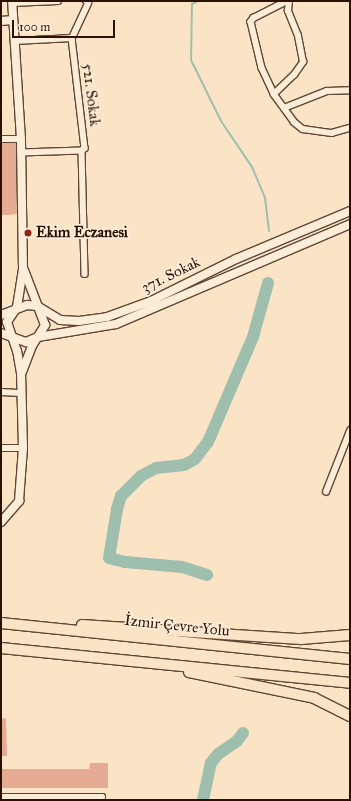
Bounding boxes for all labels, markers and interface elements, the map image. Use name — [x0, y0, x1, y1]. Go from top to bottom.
scale bar — [14, 12, 117, 38]
text: 100 m — [19, 20, 50, 34]
street label: 521. Sokak — [78, 63, 104, 127]
place label: Ekim Eczanesi — [36, 224, 128, 242]
marker: Ekim Eczanesi — [23, 228, 33, 238]
street label: 371. Sokak — [139, 253, 203, 297]
street label: İzmir Çevre Yolu — [124, 612, 230, 640]

